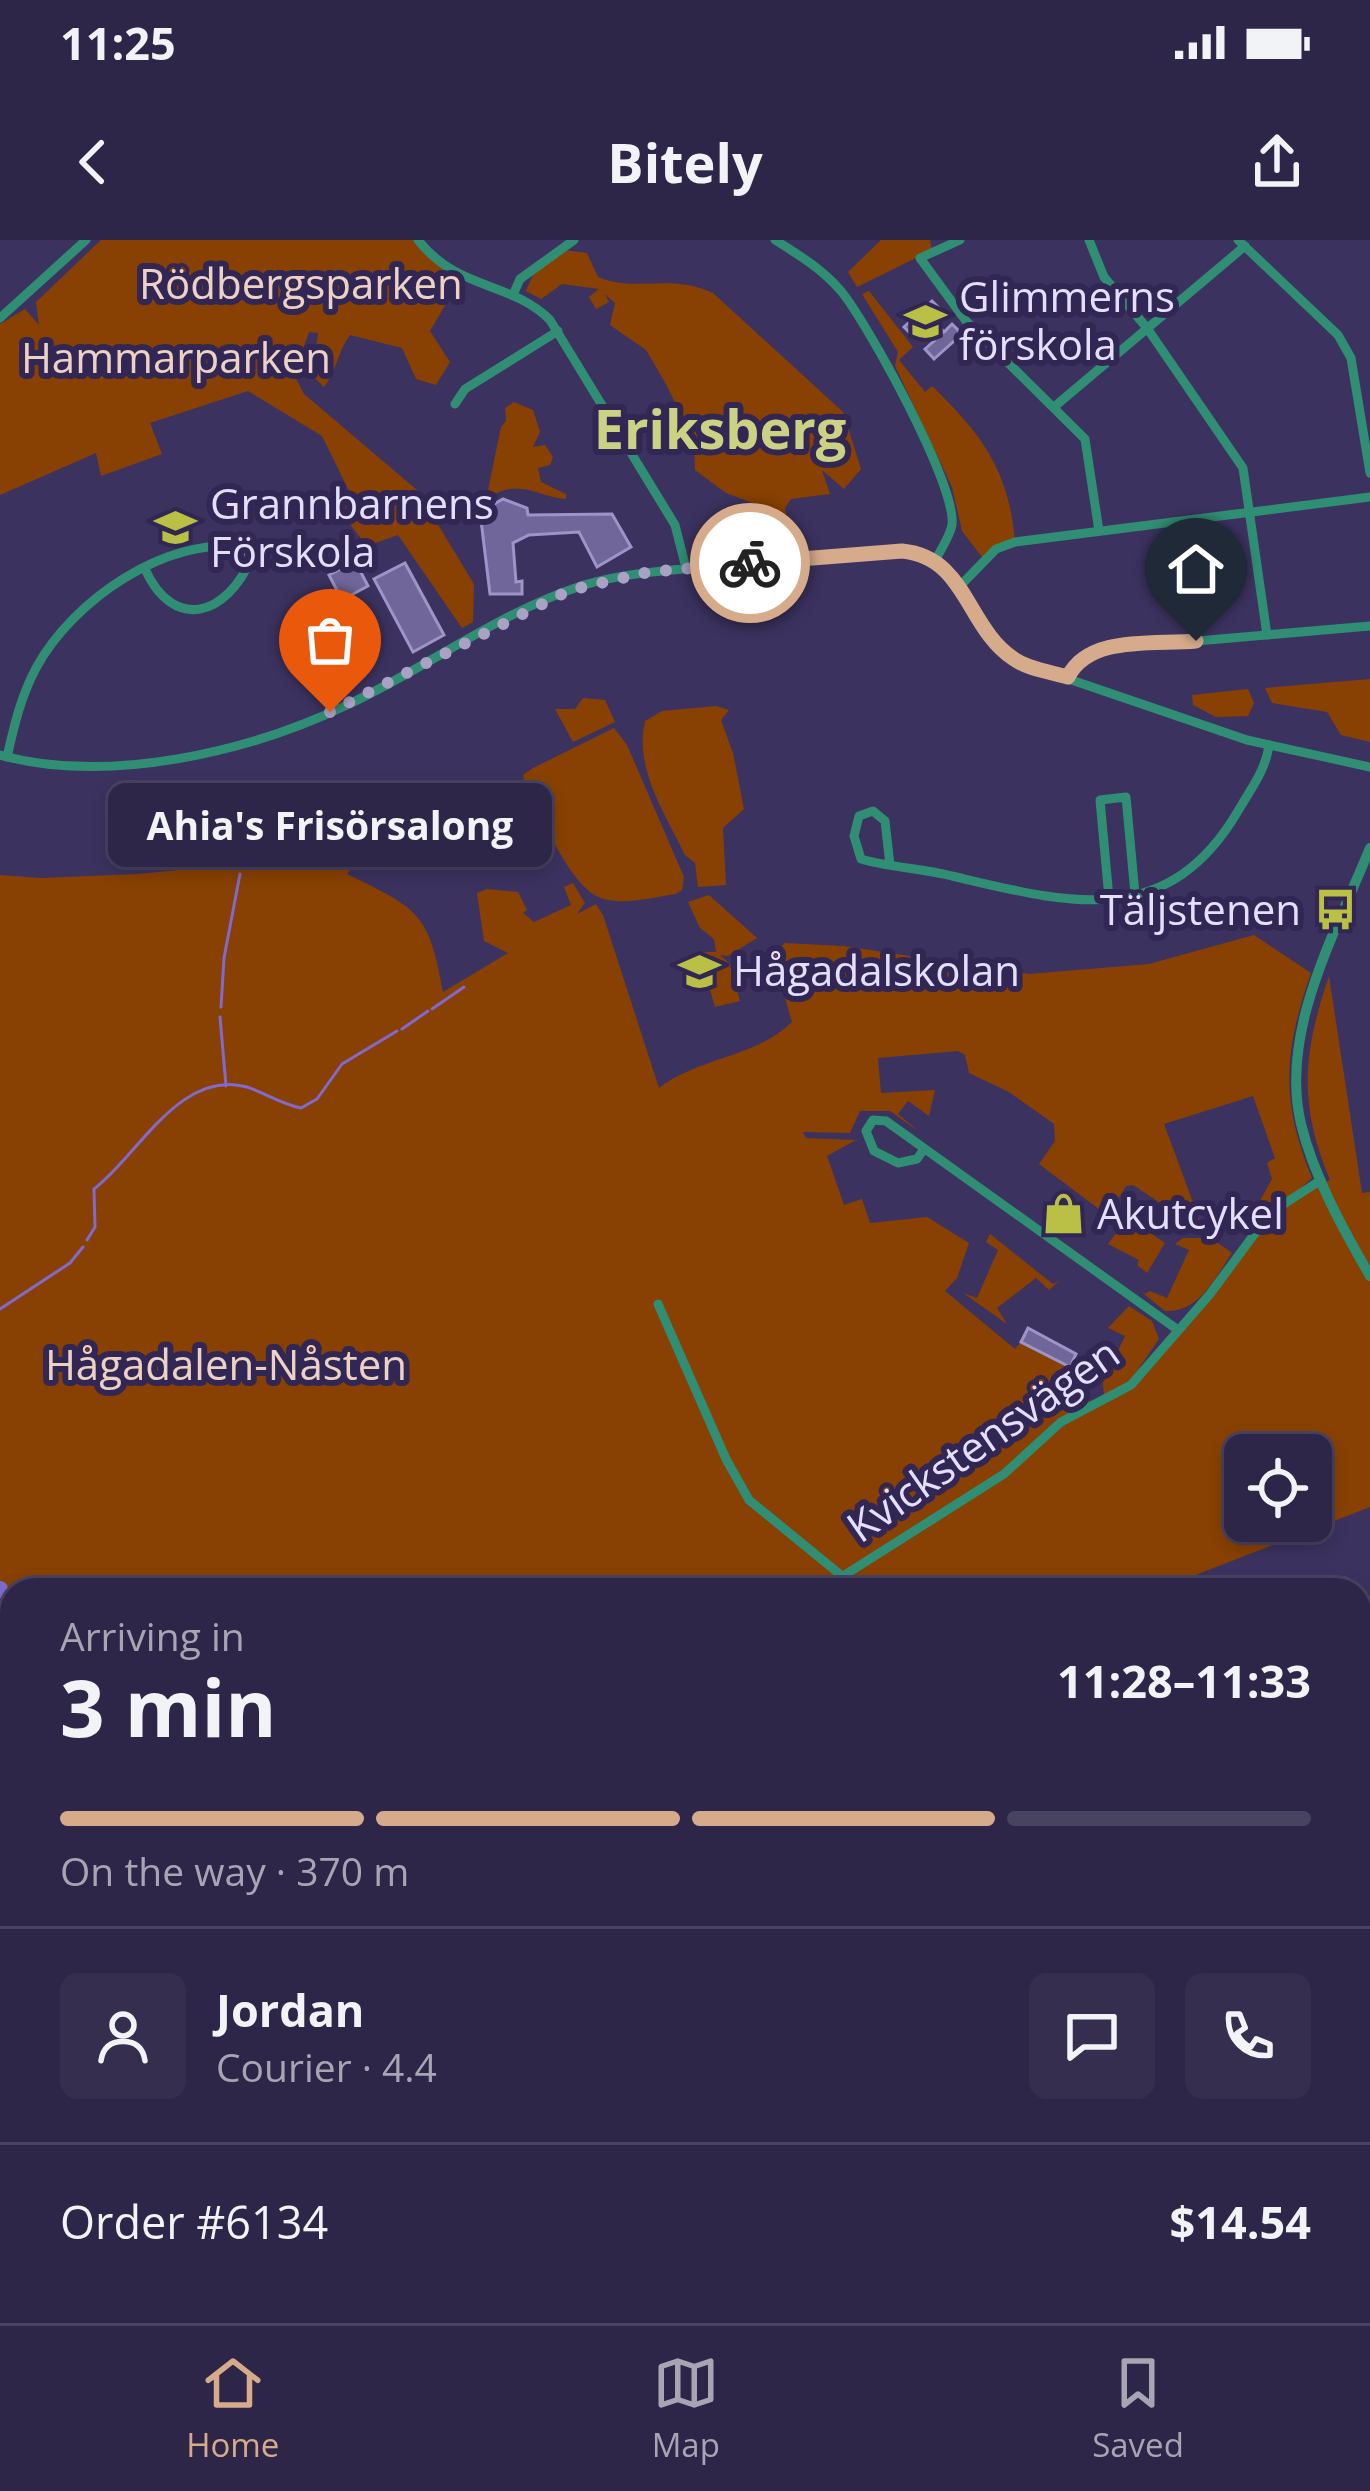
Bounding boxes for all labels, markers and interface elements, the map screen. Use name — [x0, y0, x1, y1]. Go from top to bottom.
text: 11:25 — [60, 12, 176, 73]
text: Bitely — [607, 125, 763, 199]
icon: back — [60, 129, 126, 195]
icon: share — [1244, 129, 1310, 195]
park label: Rödbergsparken — [139, 254, 463, 311]
place label: Glimmerns förskola — [959, 267, 1175, 372]
school or university icon: Glimmerns förskola — [902, 298, 948, 344]
park label: Hammarparken — [21, 328, 331, 385]
district label: Eriksberg — [594, 391, 846, 465]
place label: Grannbarnens Förskola — [210, 474, 494, 579]
courier — [690, 503, 810, 623]
school or university icon: Grannbarnens Förskola — [153, 505, 199, 551]
pin — [1145, 518, 1247, 641]
icon: bike — [717, 530, 783, 596]
icon: home — [1163, 536, 1229, 602]
pin — [279, 589, 381, 712]
icon: bag — [297, 607, 363, 673]
callout: Ahia's Frisörsalong — [108, 784, 552, 868]
text: Ahia's Frisörsalong — [147, 798, 513, 851]
place label: Täljstenen — [1100, 880, 1301, 937]
bus stop icon: Täljstenen — [1312, 887, 1358, 933]
place label: Hågadalskolan — [733, 941, 1020, 998]
school or university icon: Hågadalskolan — [676, 948, 722, 994]
place label: Akutcykel — [1097, 1184, 1284, 1241]
shop icon: Akutcykel — [1040, 1191, 1086, 1237]
street label: Kvickstensvägen — [835, 1324, 1130, 1554]
park label: Hågadalen-Nåsten — [45, 1335, 407, 1392]
map controls — [1224, 1434, 1332, 1542]
button: locate — [1224, 1434, 1332, 1542]
text: Arriving in — [60, 1609, 245, 1662]
text: 11:28–11:33 — [1057, 1650, 1311, 1711]
text: 3 min — [60, 1654, 277, 1760]
text: On the way · 370 m — [60, 1844, 409, 1897]
button: person — [60, 1973, 186, 2099]
button: chat — [1029, 1973, 1155, 2099]
button: phone — [1185, 1973, 1311, 2099]
text: Jordan — [216, 1979, 364, 2040]
text: Courier · 4.4 — [216, 2040, 437, 2093]
text: Order #6134 — [60, 2191, 328, 2252]
text: $14.54 — [1170, 2191, 1311, 2252]
tab: Home — [186, 2350, 279, 2467]
tab: Map — [652, 2350, 720, 2467]
tab: Saved — [1092, 2350, 1184, 2467]

